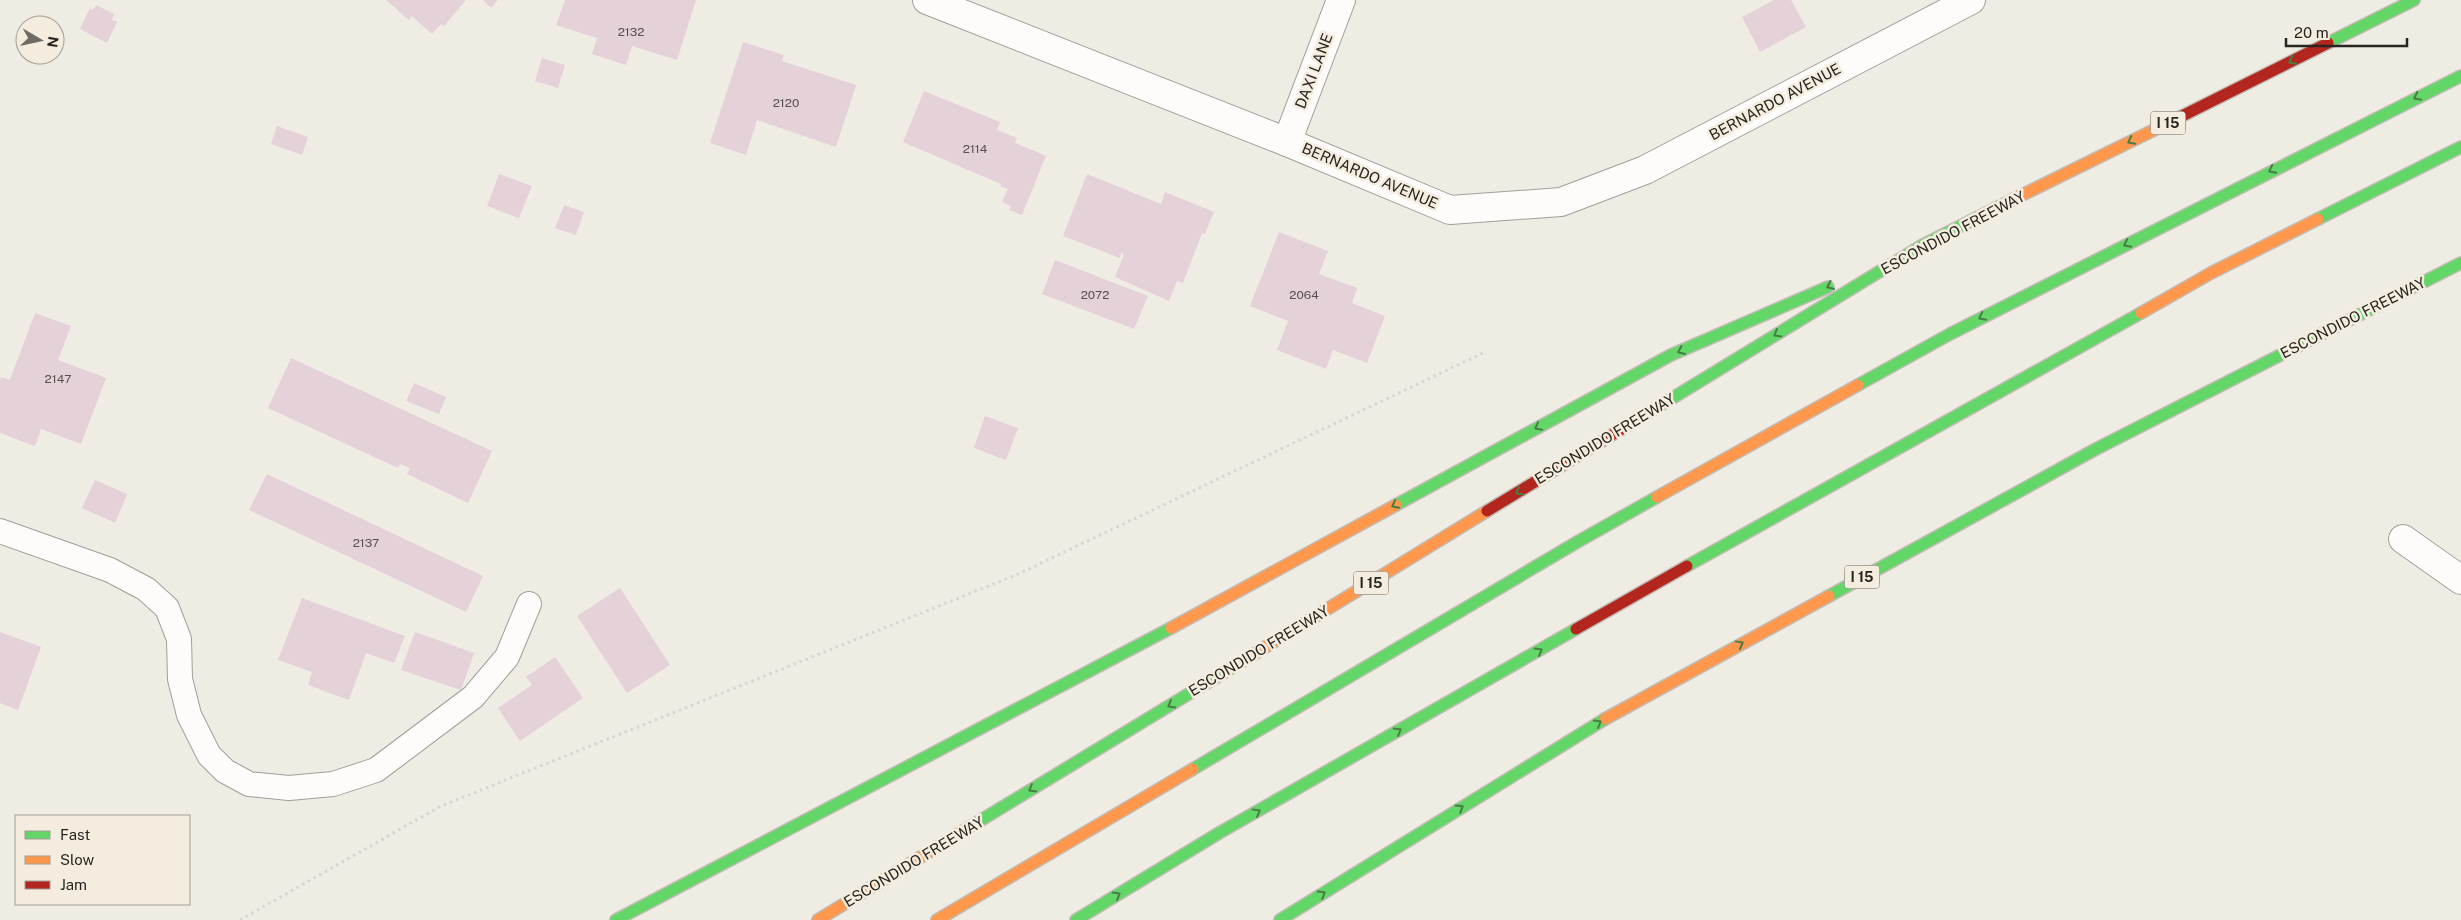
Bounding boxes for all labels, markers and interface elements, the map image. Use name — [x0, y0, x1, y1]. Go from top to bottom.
north arrow — [15, 15, 65, 65]
scale bar — [2286, 15, 2407, 47]
text: 20 m — [2294, 24, 2329, 41]
house number: 2132 — [618, 25, 644, 39]
street label: DAXI LANE — [1291, 31, 1336, 111]
text: N — [44, 35, 62, 49]
one-way arrow — [2288, 55, 2297, 65]
street label: BERNARDO AVENUE — [1706, 60, 1843, 143]
one-way arrow — [2413, 91, 2422, 101]
house number: 2120 — [773, 96, 799, 110]
road number: I 15 — [2150, 112, 2186, 134]
one-way arrow — [2127, 135, 2136, 145]
street label: BERNARDO AVENUE — [1300, 139, 1441, 212]
house number: 2114 — [963, 142, 988, 156]
one-way arrow — [2268, 164, 2277, 174]
street label: ESCONDIDO FREEWAY — [1878, 187, 2028, 278]
one-way arrow — [2123, 238, 2132, 248]
street label: ESCONDIDO FREEWAY — [2277, 274, 2428, 362]
one-way arrow — [1826, 279, 1835, 290]
house number: 2072 — [1081, 288, 1109, 302]
house number: 2064 — [1289, 288, 1319, 302]
one-way arrow — [1978, 311, 1987, 321]
one-way arrow — [1773, 328, 1782, 338]
one-way arrow — [1677, 344, 1686, 355]
house number: 2147 — [45, 372, 71, 386]
street label: ESCONDIDO FREEWAY — [1532, 390, 1678, 487]
one-way arrow — [1534, 421, 1543, 431]
one-way arrow — [1515, 486, 1524, 496]
one-way arrow — [1391, 499, 1400, 509]
house number: 2137 — [353, 536, 379, 550]
road number: I 15 — [1844, 566, 1880, 588]
road number: I 15 — [1354, 572, 1388, 594]
street label: ESCONDIDO FREEWAY — [1186, 602, 1332, 699]
one-way arrow — [1735, 641, 1744, 651]
one-way arrow — [1534, 647, 1543, 657]
one-way arrow — [1167, 698, 1176, 708]
one-way arrow — [1592, 719, 1601, 729]
one-way arrow — [1393, 727, 1402, 737]
one-way arrow — [1029, 783, 1038, 793]
one-way arrow — [1454, 805, 1463, 815]
one-way arrow — [1251, 808, 1260, 818]
street label: ESCONDIDO FREEWAY — [841, 813, 987, 910]
legend — [15, 815, 190, 905]
text: Fast — [60, 826, 90, 843]
text: Slow — [60, 851, 95, 868]
text: Jam — [60, 876, 87, 893]
one-way arrow — [1112, 891, 1121, 901]
one-way arrow — [1316, 891, 1325, 901]

